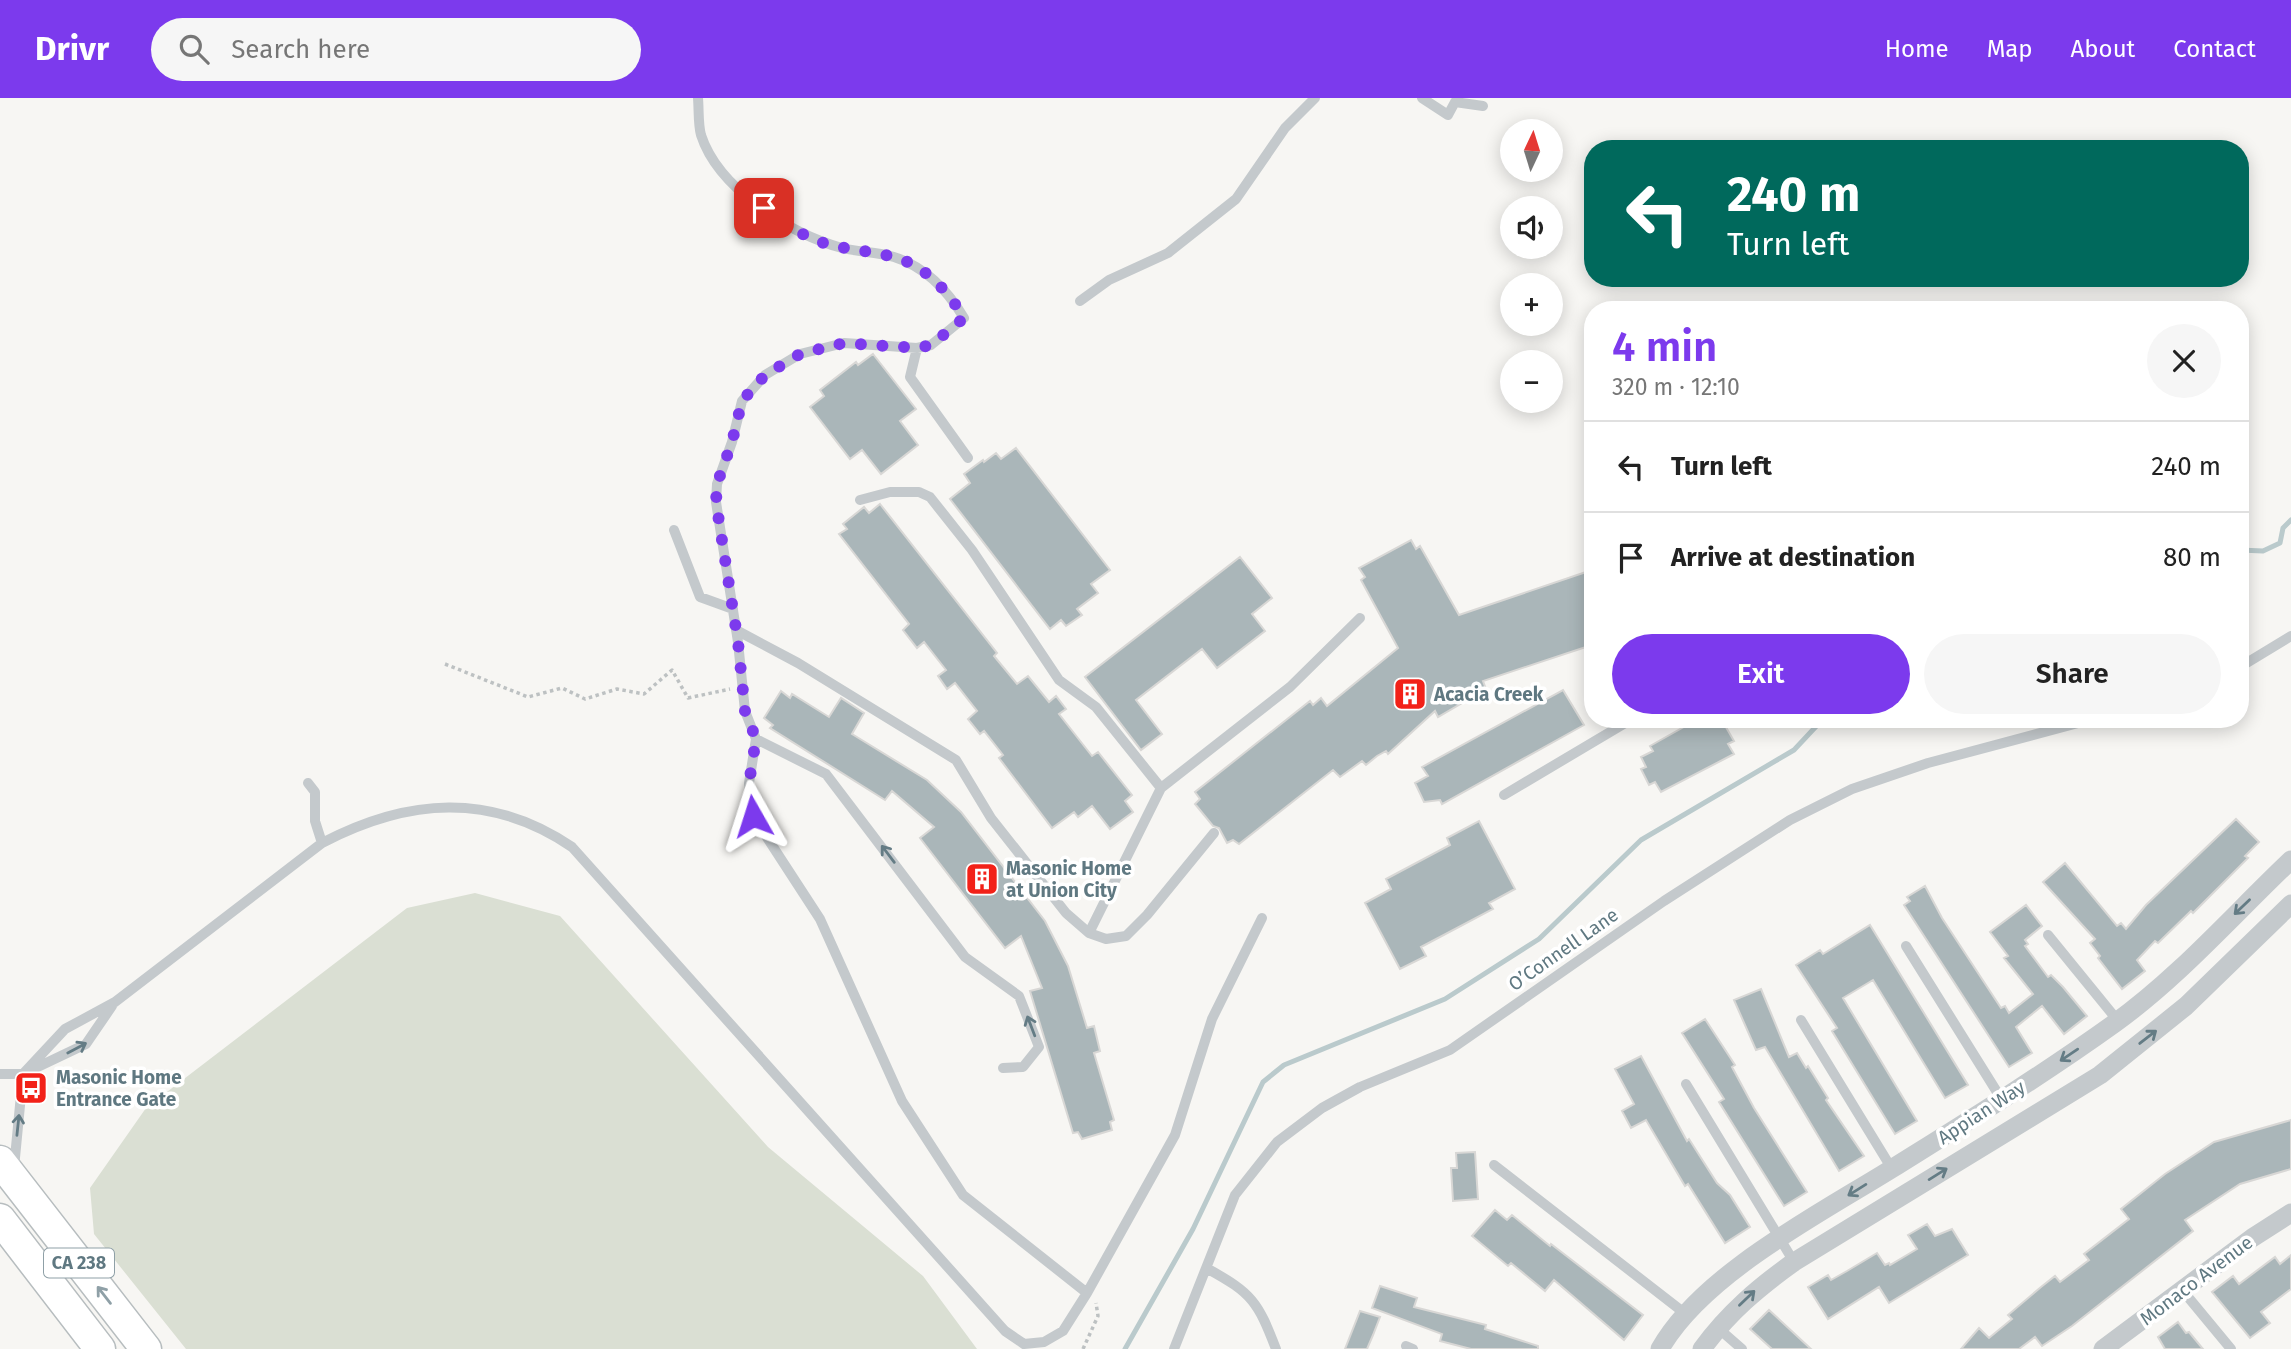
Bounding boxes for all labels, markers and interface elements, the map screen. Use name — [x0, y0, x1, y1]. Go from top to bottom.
search box — [151, 18, 641, 81]
text: Drivr — [35, 29, 109, 69]
icon: search — [175, 30, 213, 68]
text: Search here — [231, 34, 370, 65]
text: Home — [1885, 35, 1949, 63]
text: Map — [1987, 35, 2033, 63]
text: About — [2071, 35, 2135, 63]
text: Contact — [2173, 35, 2256, 63]
north arrow — [1500, 119, 1563, 182]
map controls — [1500, 119, 1563, 413]
text: 240 m — [1727, 165, 1860, 224]
icon: left — [1612, 168, 1703, 259]
pin — [734, 178, 794, 238]
icon: arrive — [745, 189, 783, 227]
button: sound — [1500, 196, 1563, 259]
text: Turn left — [1727, 225, 1849, 263]
button: + — [1500, 273, 1563, 336]
text: 4 min — [1612, 322, 1717, 372]
button: close — [2147, 324, 2221, 398]
button: − — [1500, 350, 1563, 413]
text: 320 m · 12:10 — [1612, 373, 1740, 401]
icon: left — [1612, 448, 1650, 486]
text: Turn left — [1671, 451, 1772, 482]
text: 240 m — [2151, 451, 2221, 482]
icon: arrive — [1612, 539, 1650, 577]
text: Arrive at destination — [1671, 542, 1915, 573]
text: 80 m — [2163, 542, 2221, 573]
button: Exit — [1612, 634, 1910, 714]
button: Share — [1924, 634, 2221, 714]
building icon: Acacia Creek — [1391, 675, 1429, 713]
place label: Acacia Creek — [1433, 683, 1544, 706]
position arrow — [716, 779, 790, 853]
one-way arrow — [881, 845, 896, 864]
place label: Masonic Home at Union City — [1006, 857, 1132, 902]
building icon: Masonic Home at Union City — [963, 860, 1001, 898]
one-way arrow — [2233, 899, 2250, 916]
street label: O’Connell Lane — [1504, 903, 1623, 996]
one-way arrow — [1024, 1016, 1037, 1038]
one-way arrow — [2139, 1029, 2157, 1044]
one-way arrow — [66, 1040, 87, 1054]
one-way arrow — [2060, 1048, 2079, 1062]
place label: Masonic Home Entrance Gate — [56, 1066, 182, 1111]
bus stop icon: Masonic Home Entrance Gate — [12, 1069, 50, 1107]
street label: Appian Way — [1933, 1075, 2030, 1149]
one-way arrow — [12, 1115, 25, 1137]
one-way arrow — [1927, 1167, 1947, 1181]
one-way arrow — [1847, 1184, 1867, 1198]
street label: Monaco Avenue — [2135, 1231, 2257, 1330]
road number: CA 238 — [44, 1248, 114, 1278]
one-way arrow — [97, 1286, 112, 1305]
one-way arrow — [1738, 1289, 1755, 1306]

